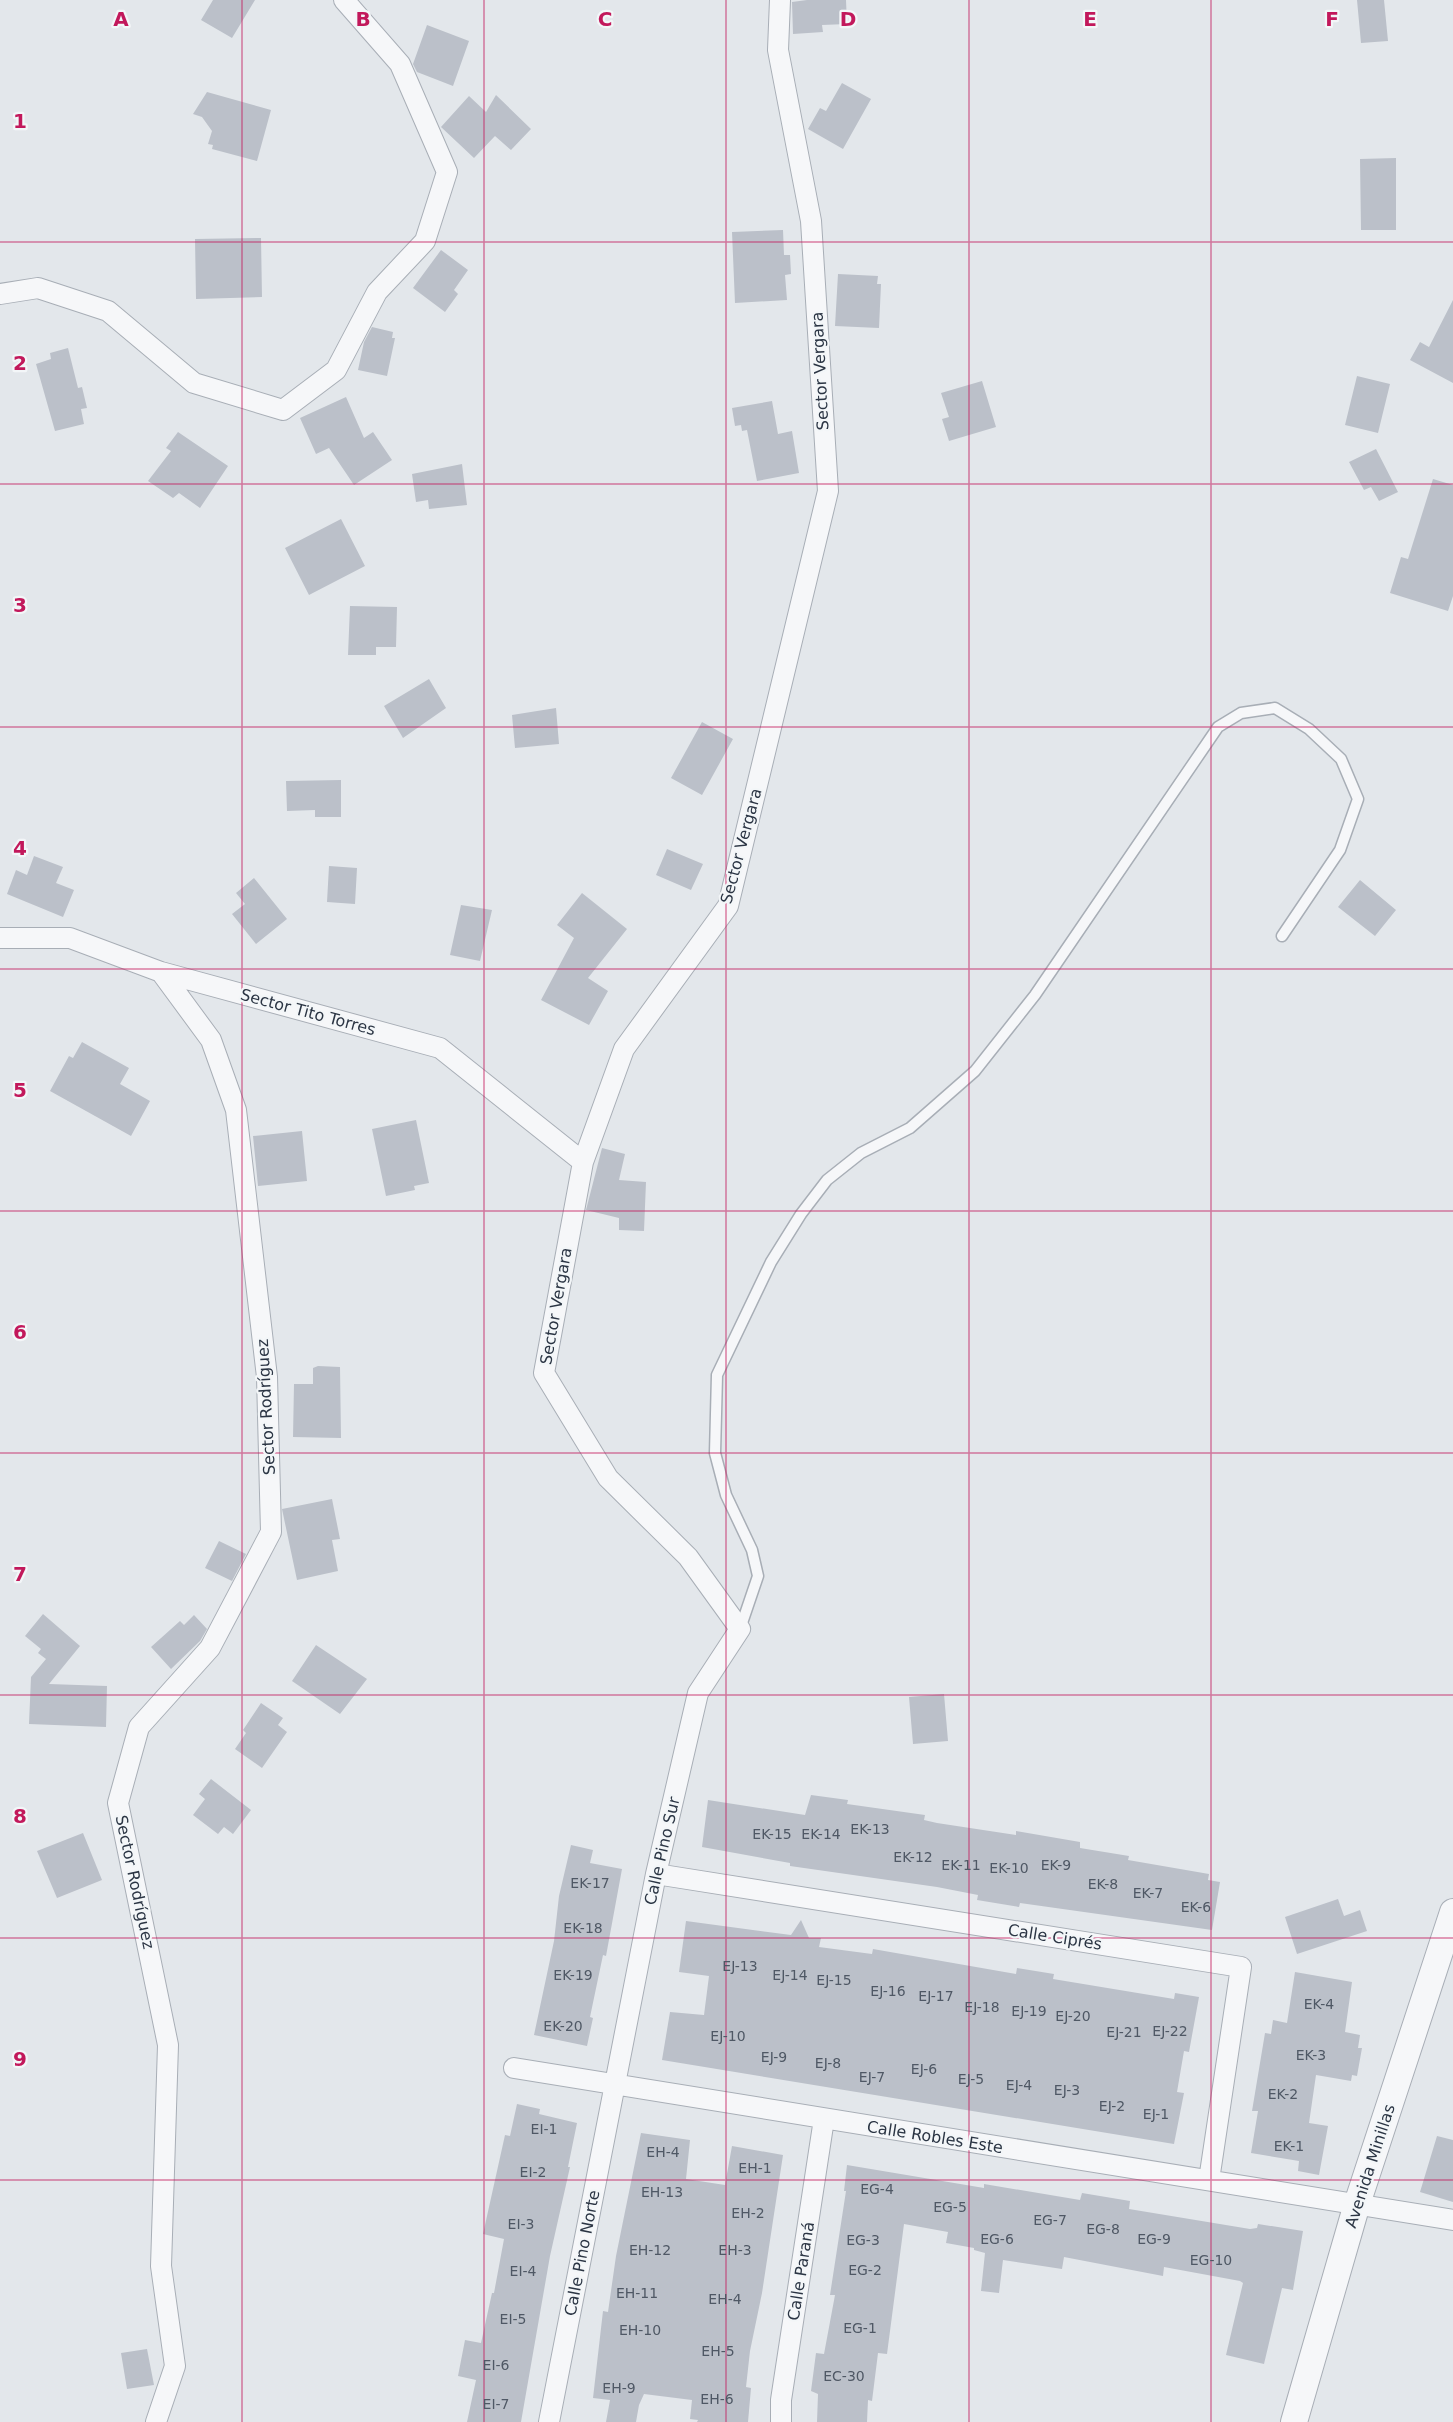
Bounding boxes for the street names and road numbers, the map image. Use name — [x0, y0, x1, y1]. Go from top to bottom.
street label: Sector Vergara — [807, 311, 833, 431]
street label: Sector Vergara — [716, 786, 766, 906]
street label: Sector Tito Torres — [238, 985, 378, 1039]
street label: Sector Vergara — [536, 1246, 576, 1366]
street label: Sector Rodríguez — [253, 1338, 279, 1476]
street label: Calle Pino Sur — [640, 1795, 684, 1907]
street label: Sector Rodríguez — [112, 1813, 158, 1951]
street label: Calle Ciprés — [1007, 1920, 1103, 1954]
street label: Avenida Minillas — [1341, 2102, 1399, 2230]
street label: Calle Robles Este — [866, 2117, 1004, 2157]
street label: Calle Pino Norte — [560, 2188, 604, 2318]
street label: Calle Paraná — [784, 2220, 818, 2322]

